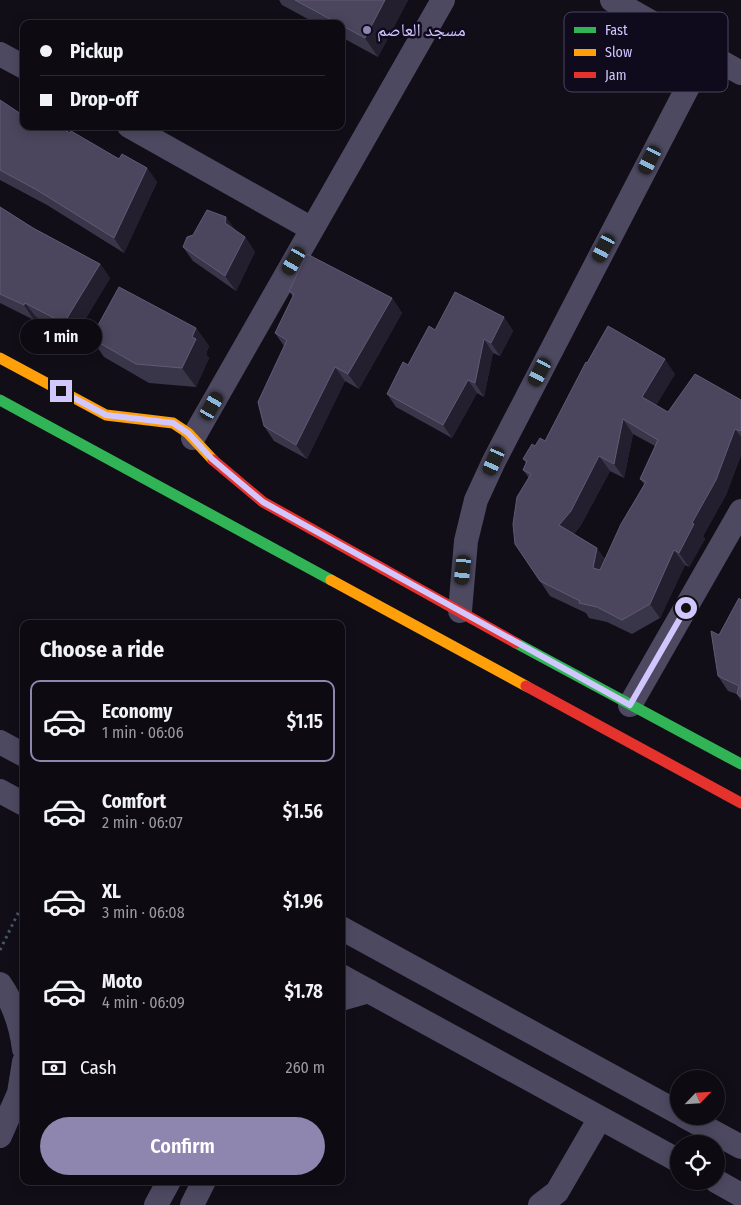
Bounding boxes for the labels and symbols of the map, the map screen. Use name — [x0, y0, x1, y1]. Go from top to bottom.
legend — [564, 12, 728, 92]
place label: مسجد العاصم — [377, 19, 466, 42]
text: Fast — [605, 22, 628, 39]
marker: مسجد العاصم — [361, 24, 373, 36]
text: Slow — [605, 44, 632, 61]
text: Jam — [605, 67, 626, 84]
car — [636, 143, 663, 177]
car — [590, 231, 617, 265]
car — [280, 244, 307, 278]
callout: 1 min — [20, 318, 102, 354]
car — [526, 355, 553, 389]
route end — [50, 380, 72, 402]
car — [198, 389, 225, 423]
car — [481, 444, 506, 478]
car — [453, 554, 472, 586]
route start — [675, 597, 697, 619]
north arrow — [670, 1070, 725, 1125]

